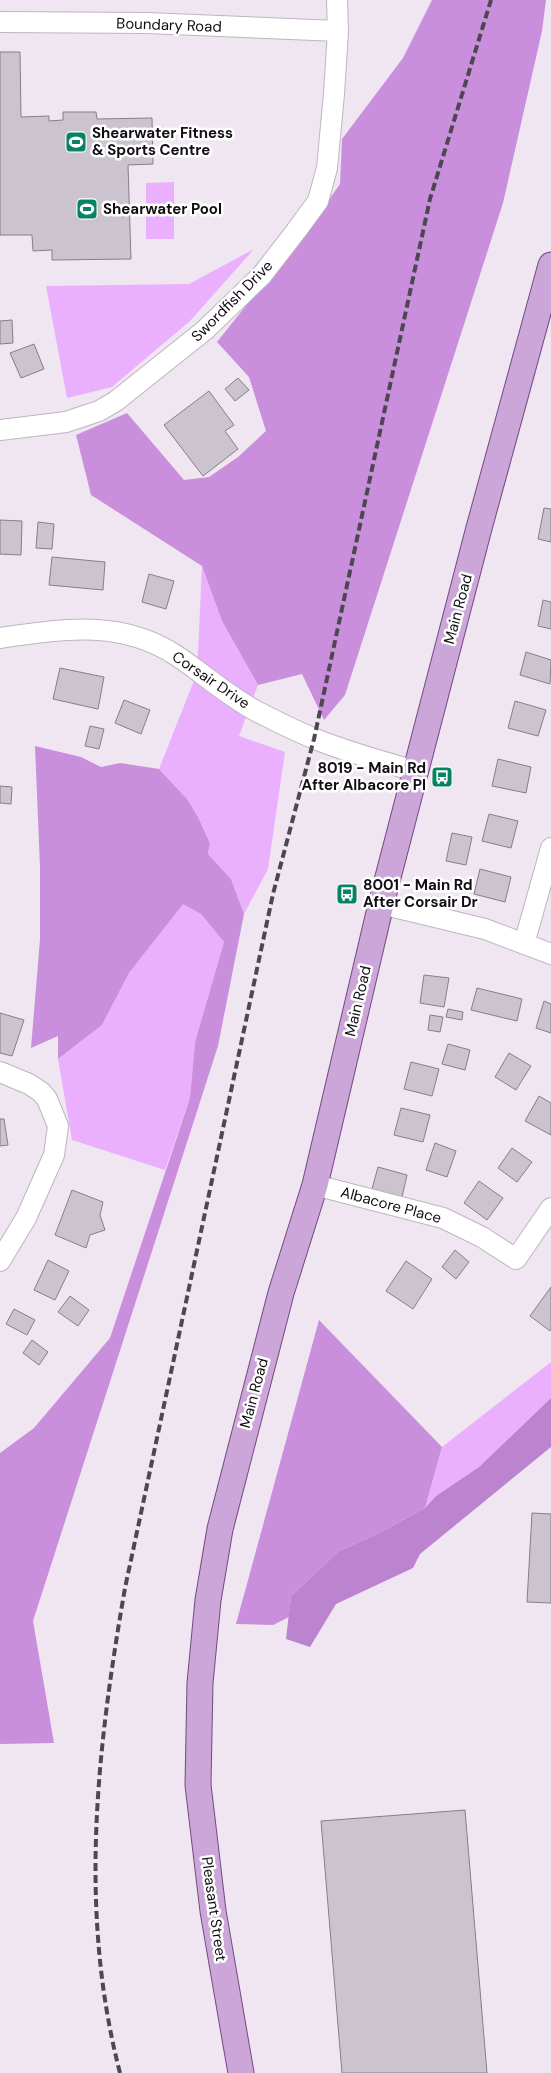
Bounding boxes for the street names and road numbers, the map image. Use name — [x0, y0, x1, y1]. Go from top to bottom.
street label: Boundary Road — [116, 13, 222, 37]
street label: Swordfish Drive — [187, 256, 277, 346]
street label: Main Road — [439, 572, 477, 646]
street label: Corsair Drive — [168, 647, 254, 713]
street label: Main Road — [340, 964, 376, 1038]
street label: Albacore Place — [338, 1182, 444, 1228]
street label: Main Road — [235, 1356, 273, 1430]
street label: Pleasant Street — [197, 1855, 231, 1963]

